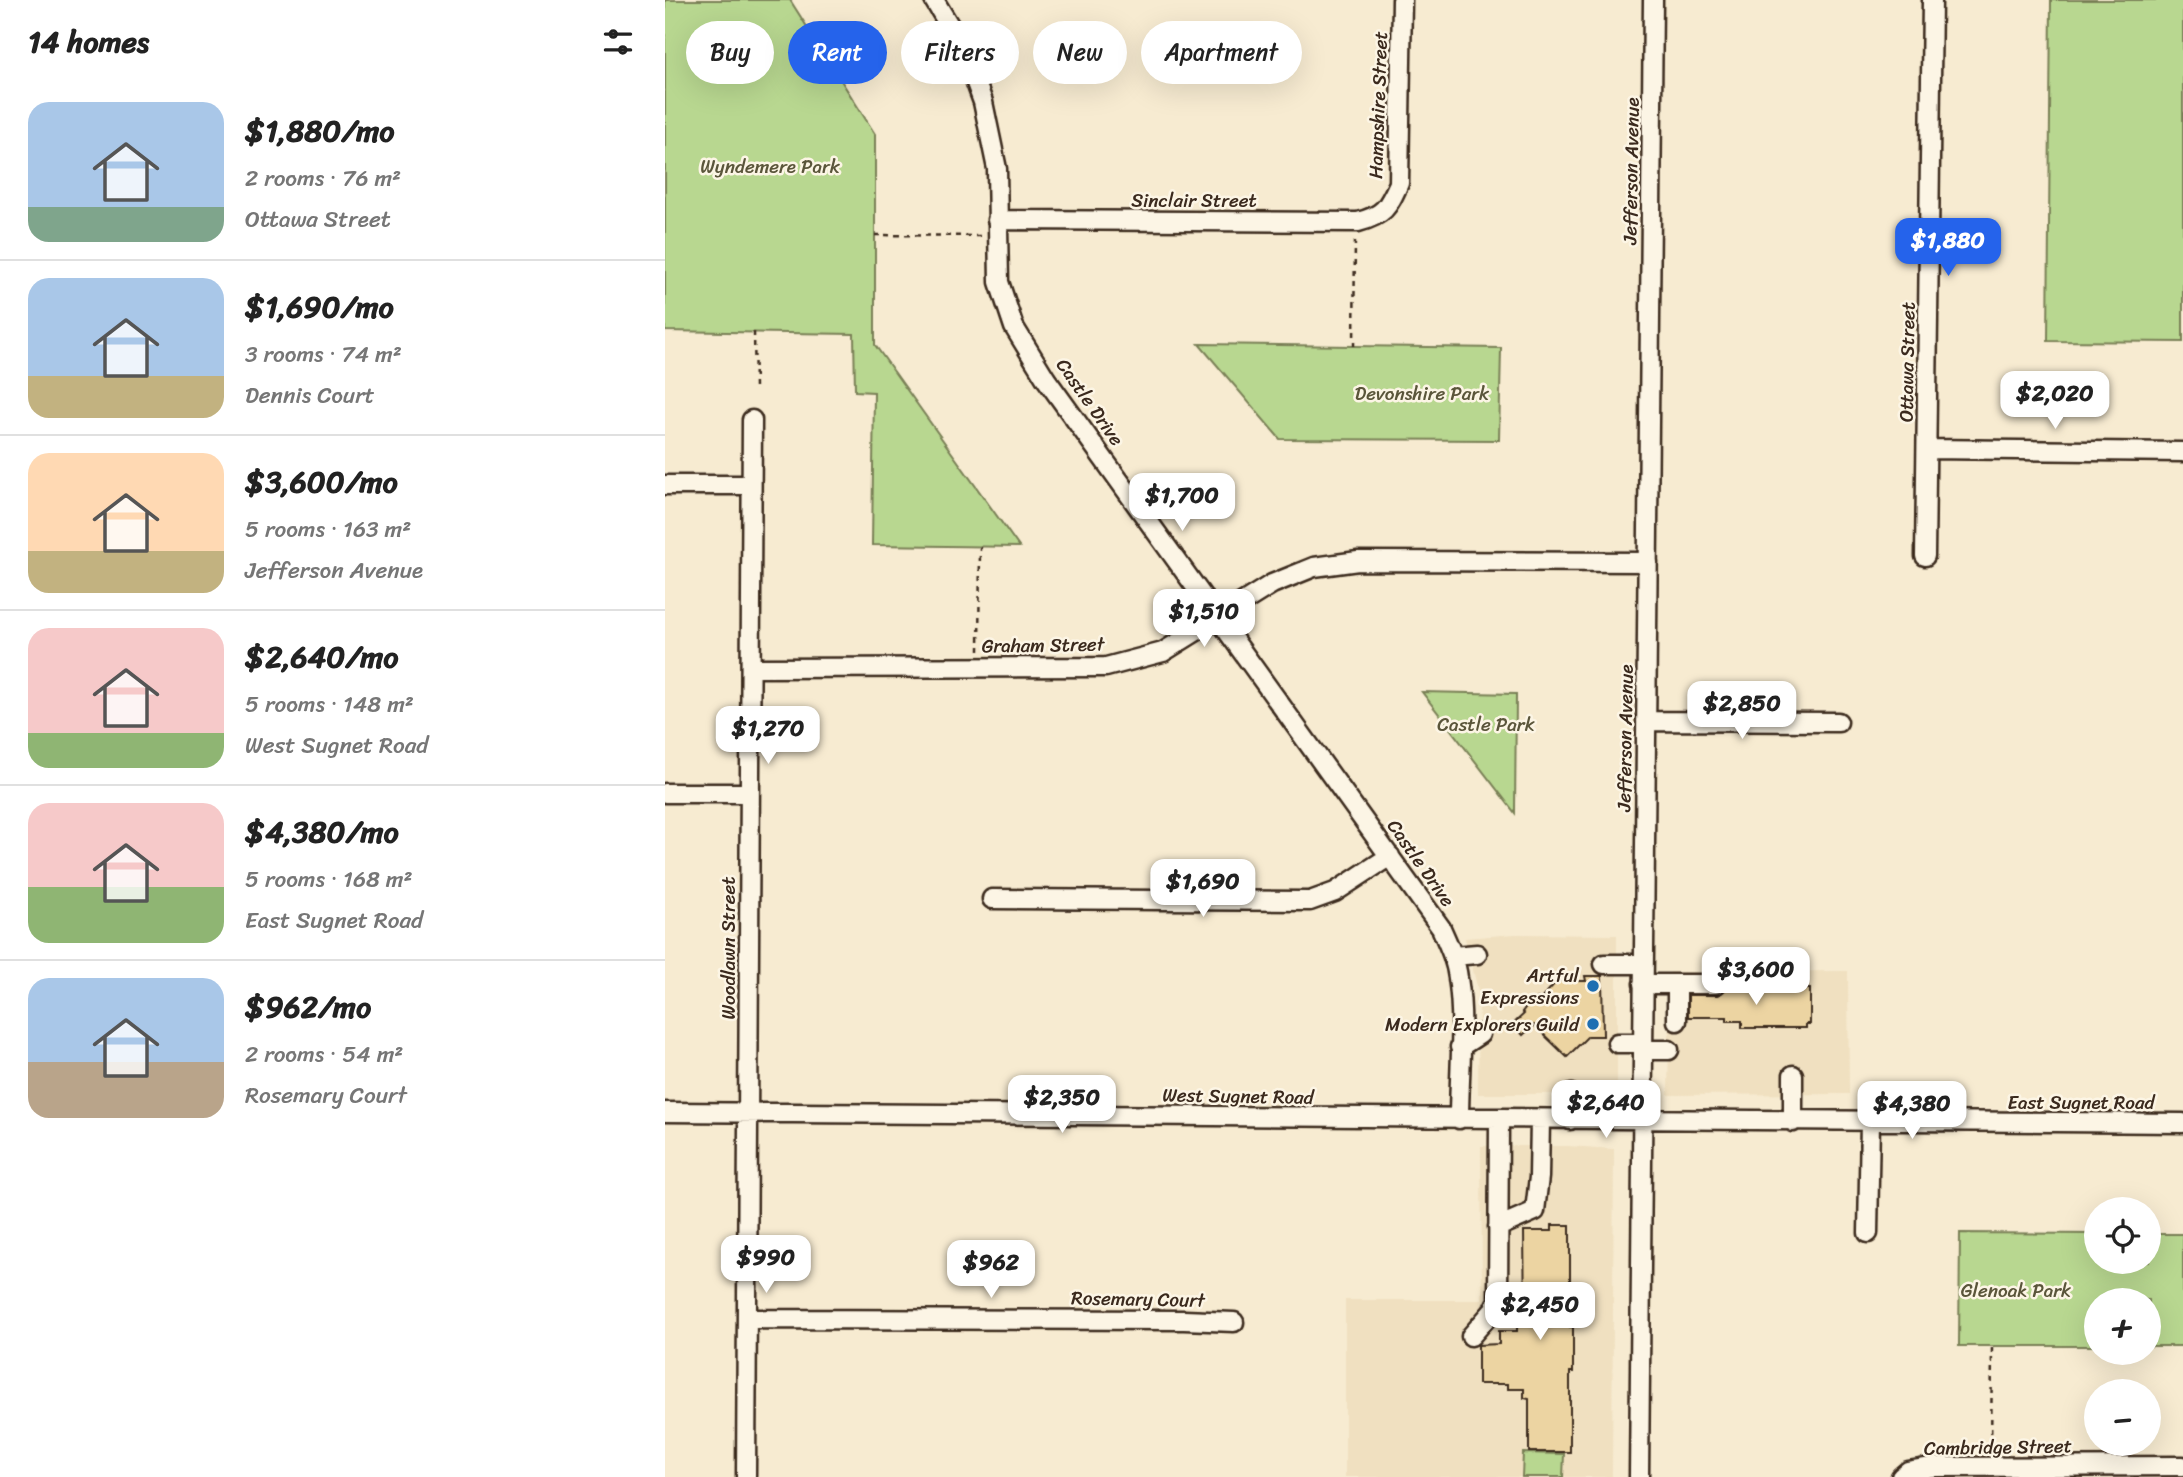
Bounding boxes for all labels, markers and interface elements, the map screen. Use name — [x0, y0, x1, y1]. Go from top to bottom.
text: 14 homes — [28, 15, 149, 69]
chip: Buy — [686, 21, 774, 84]
chip: Rent — [788, 21, 887, 84]
chip: Filters — [901, 21, 1019, 84]
chip: New — [1033, 21, 1127, 84]
chip: Apartment — [1141, 21, 1302, 84]
icon: filters — [599, 23, 637, 61]
street label: Hampshire Street — [1359, 31, 1397, 179]
street label: Jefferson Avenue — [1613, 97, 1649, 246]
text: $1,880/mo — [245, 104, 394, 158]
icon: home — [84, 130, 168, 214]
park label: Wyndemere Park — [700, 150, 841, 183]
text: 2 rooms · 76 m² — [245, 158, 401, 199]
street label: Sinclair Street — [1131, 184, 1257, 217]
text: Ottawa Street — [245, 199, 391, 240]
pin: $1,880 — [1891, 218, 2005, 278]
text: $1,880 — [1911, 220, 1985, 261]
text: $1,690/mo — [245, 280, 394, 334]
street label: Ottawa Street — [1889, 302, 1925, 422]
icon: home — [84, 306, 168, 390]
text: 3 rooms · 74 m² — [245, 334, 402, 375]
street label: Castle Drive — [1047, 351, 1133, 453]
pin: $2,020 — [1998, 372, 2112, 431]
text: $2,020 — [2016, 373, 2094, 414]
text: Dennis Court — [245, 375, 375, 416]
park label: Devonshire Park — [1355, 377, 1490, 410]
text: $3,600/mo — [245, 455, 398, 509]
pin: $1,700 — [1125, 474, 1239, 533]
text: $1,700 — [1145, 475, 1219, 516]
icon: home — [84, 481, 168, 565]
text: 5 rooms · 163 m² — [245, 509, 411, 550]
text: Jefferson Avenue — [245, 550, 423, 591]
pin: $1,510 — [1147, 590, 1261, 649]
text: $1,510 — [1169, 591, 1239, 632]
street label: Graham Street — [981, 627, 1106, 663]
text: $2,640/mo — [245, 630, 398, 684]
icon: home — [84, 656, 168, 740]
street label: Jefferson Avenue — [1607, 664, 1643, 813]
pin: $2,850 — [1685, 682, 1799, 741]
text: $2,850 — [1703, 683, 1781, 724]
text: 5 rooms · 148 m² — [245, 684, 414, 725]
pin: $1,270 — [711, 706, 825, 766]
text: $1,270 — [732, 708, 804, 749]
park label: Castle Park — [1437, 708, 1535, 741]
text: West Sugnet Road — [245, 725, 428, 766]
text: $4,380/mo — [245, 805, 399, 859]
street label: Castle Drive — [1378, 812, 1464, 914]
icon: home — [84, 831, 168, 915]
text: 5 rooms · 168 m² — [245, 859, 413, 900]
pin: $1,690 — [1146, 860, 1260, 919]
text: $1,690 — [1166, 861, 1240, 902]
street label: Woodlawn Street — [712, 876, 745, 1020]
text: East Sugnet Road — [245, 900, 423, 941]
pin: $3,600 — [1699, 948, 1813, 1007]
text: $3,600 — [1718, 949, 1794, 990]
place label: Artful Expressions — [1480, 959, 1580, 1014]
marker: Artful Expressions — [1585, 978, 1601, 994]
text: $962/mo — [245, 980, 371, 1034]
icon: home — [84, 1006, 168, 1090]
place label: Modern Explorers Guild — [1385, 1008, 1580, 1041]
marker: Modern Explorers Guild — [1585, 1016, 1601, 1032]
text: 2 rooms · 54 m² — [245, 1034, 403, 1075]
text: Rosemary Court — [245, 1075, 407, 1116]
pin: $2,350 — [1005, 1076, 1119, 1135]
text: $2,350 — [1024, 1077, 1100, 1118]
street label: West Sugnet Road — [1162, 1078, 1316, 1114]
pin: $2,640 — [1549, 1080, 1663, 1140]
text: $2,640 — [1568, 1082, 1644, 1123]
pin: $4,380 — [1855, 1082, 1969, 1141]
text: $4,380 — [1873, 1083, 1951, 1124]
street label: East Sugnet Road — [2007, 1086, 2157, 1119]
map controls — [2084, 1197, 2161, 1456]
button: locate — [2084, 1197, 2161, 1274]
pin: $990 — [725, 1236, 807, 1295]
text: $990 — [737, 1237, 795, 1278]
pin: $962 — [950, 1240, 1032, 1300]
text: $962 — [963, 1242, 1019, 1283]
park label: Glenoak Park — [1961, 1274, 2071, 1307]
street label: Rosemary Court — [1071, 1281, 1206, 1317]
pin: $2,450 — [1483, 1282, 1597, 1342]
text: $2,450 — [1501, 1284, 1579, 1325]
button: + — [2084, 1288, 2161, 1365]
button: − — [2084, 1379, 2161, 1456]
street label: Cambridge Street — [1924, 1429, 2072, 1465]

